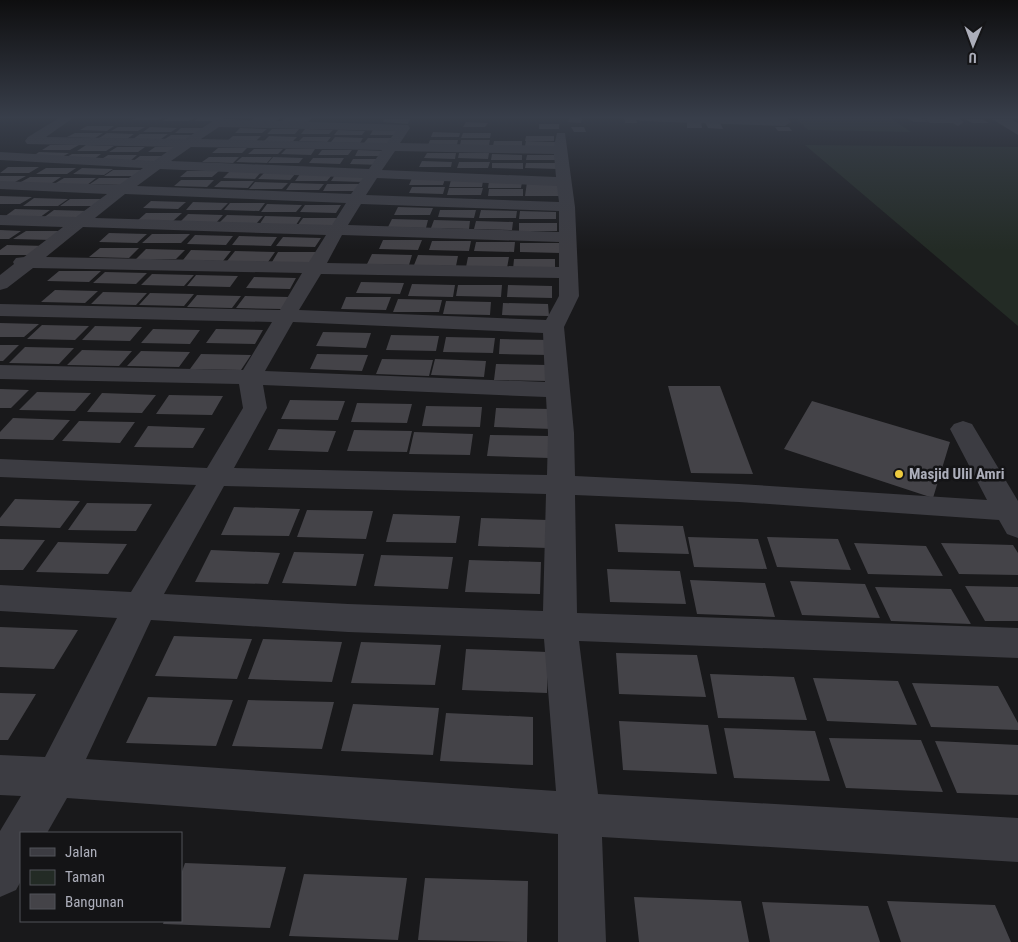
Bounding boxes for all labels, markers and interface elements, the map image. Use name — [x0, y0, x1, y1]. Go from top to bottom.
north arrow — [948, 20, 998, 70]
text: U — [969, 50, 977, 66]
place label: Masjid Ulil Amri — [909, 465, 1004, 483]
marker: Masjid Ulil Amri — [893, 468, 905, 480]
legend — [20, 832, 182, 922]
text: Jalan — [65, 843, 97, 861]
text: Taman — [65, 868, 105, 886]
text: Bangunan — [65, 893, 124, 911]

